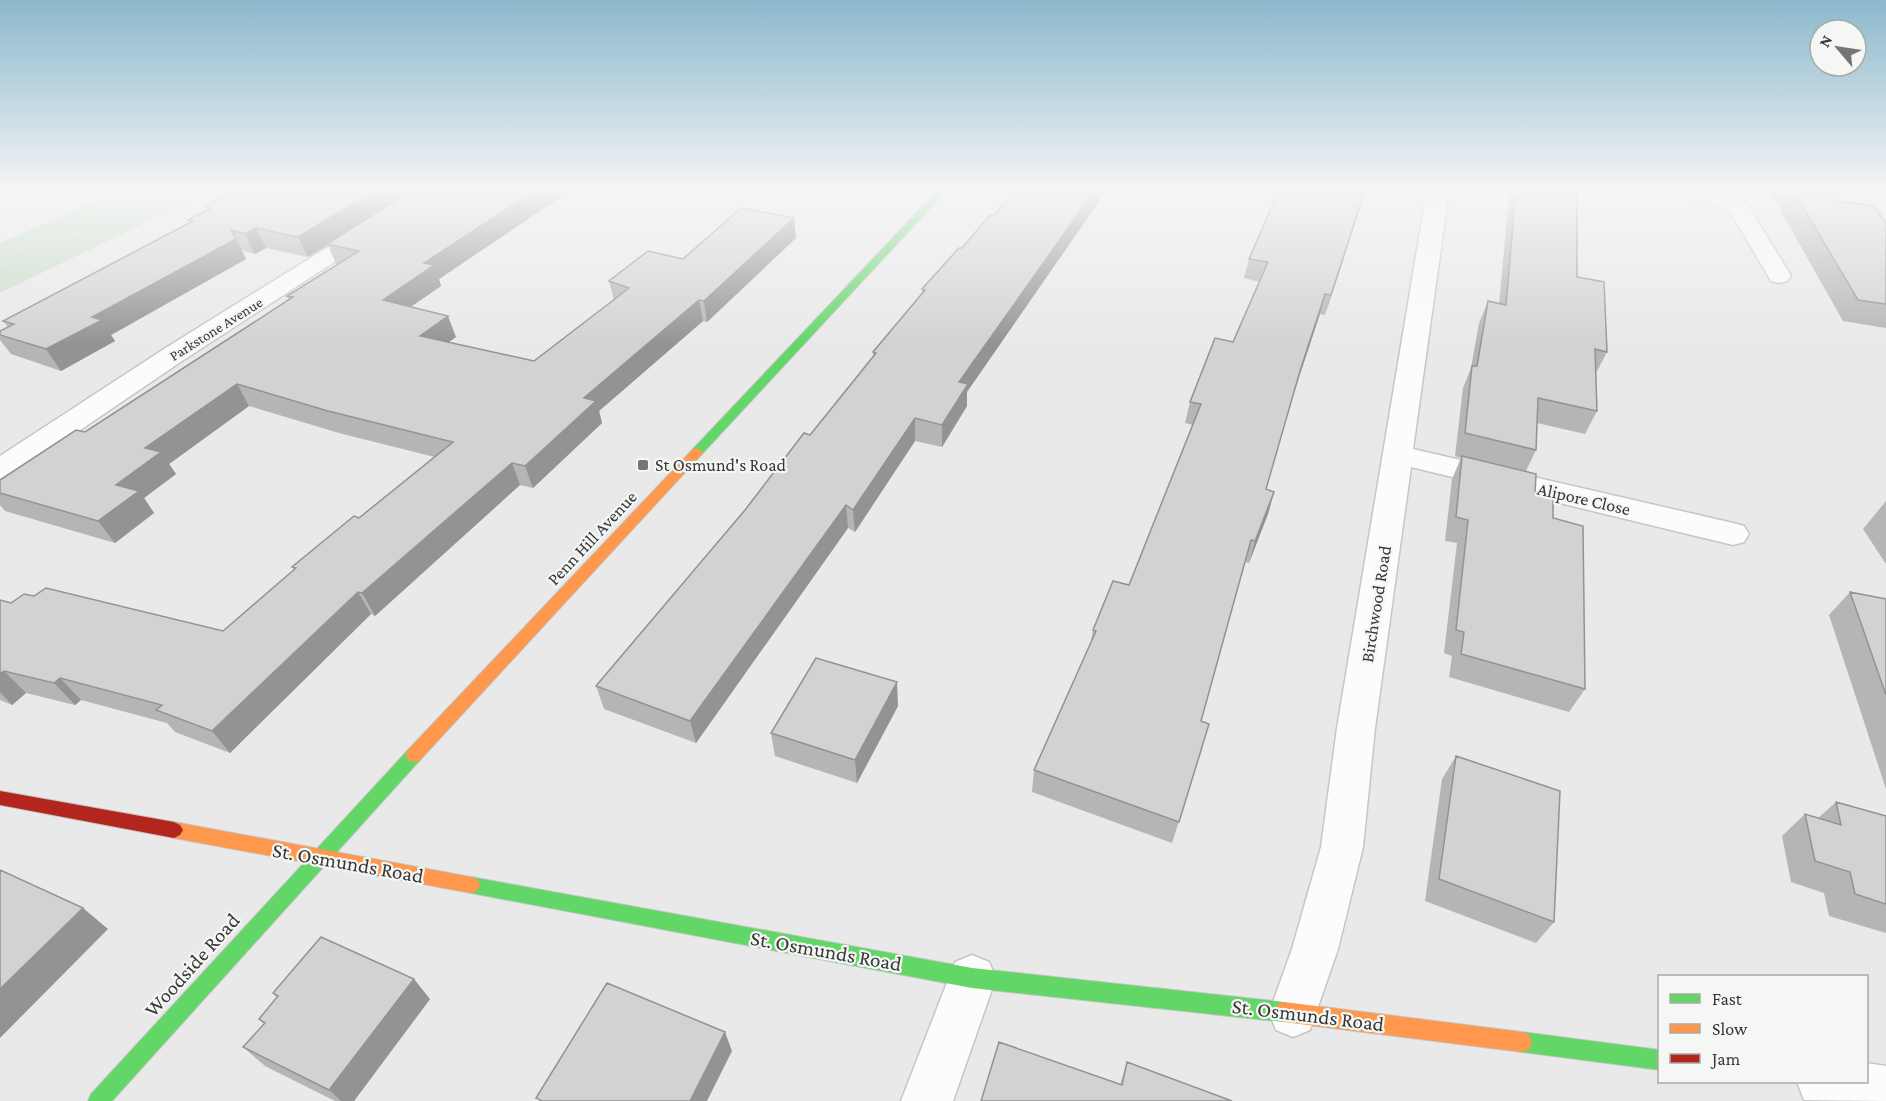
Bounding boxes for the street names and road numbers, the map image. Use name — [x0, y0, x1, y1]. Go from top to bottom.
street label: Parkstone Avenue — [167, 294, 266, 364]
street label: Alipore Close — [1536, 479, 1632, 519]
street label: Penn Hill Avenue — [543, 487, 641, 589]
street label: Birchwood Road — [1357, 544, 1395, 664]
street label: St. Osmunds Road — [271, 838, 425, 888]
street label: Woodside Road — [139, 908, 245, 1022]
street label: St. Osmunds Road — [749, 926, 903, 976]
street label: St. Osmunds Road — [1231, 994, 1385, 1036]

